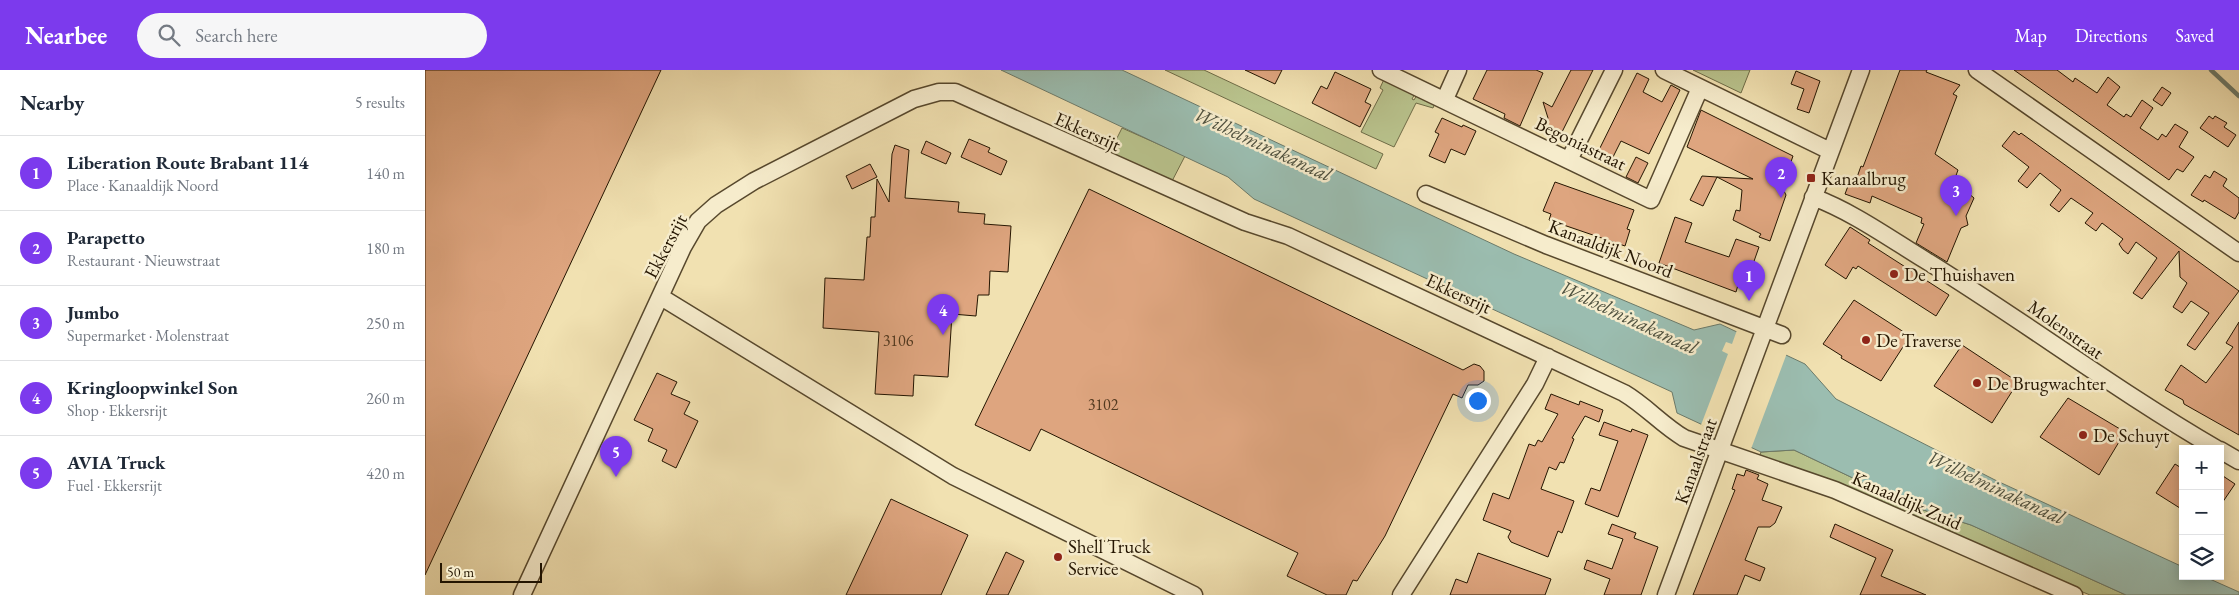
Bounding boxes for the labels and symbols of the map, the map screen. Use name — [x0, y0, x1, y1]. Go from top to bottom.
water label: Wilhelminakanaal — [1190, 101, 1337, 188]
street label: Ekkersrijt — [1051, 106, 1125, 157]
street label: Begoniastraat — [1531, 111, 1630, 176]
pin: 2 — [1765, 157, 1797, 198]
place label: Kanaalbrug — [1821, 166, 1906, 191]
marker: Kanaalbrug — [1805, 172, 1817, 184]
pin: 3 — [1940, 175, 1972, 216]
street label: Ekkersrijt — [638, 210, 693, 283]
street label: Kanaaldijk Noord — [1545, 213, 1677, 284]
pin: 1 — [1733, 260, 1765, 301]
place label: De Thuishaven — [1904, 262, 2015, 287]
street label: Ekkersrijt — [1422, 267, 1496, 320]
marker: De Thuishaven — [1888, 268, 1900, 280]
water label: Wilhelminakanaal — [1556, 274, 1703, 361]
pin: 4 — [927, 294, 959, 335]
street label: Molenstraat — [2023, 294, 2109, 365]
place label: De Traverse — [1876, 328, 1961, 353]
house number: 3106 — [883, 330, 914, 351]
marker: De Traverse — [1860, 334, 1872, 346]
place label: De Brugwachter — [1987, 371, 2107, 396]
marker: De Brugwachter — [1971, 377, 1983, 389]
your location — [1465, 388, 1491, 414]
house number: 3102 — [1088, 394, 1119, 415]
street label: Kanaalstraat — [1668, 415, 1723, 508]
place label: De Schuyt — [2093, 423, 2169, 448]
marker: De Schuyt — [2077, 429, 2089, 441]
pin: 5 — [600, 436, 632, 477]
water label: Wilhelminakanaal — [1923, 444, 2070, 531]
street label: Kanaaldijk Zuid — [1848, 465, 1966, 536]
place label: Shell Truck Service — [1068, 534, 1152, 581]
marker: Shell Truck Service — [1052, 551, 1064, 563]
scale bar — [440, 560, 543, 583]

